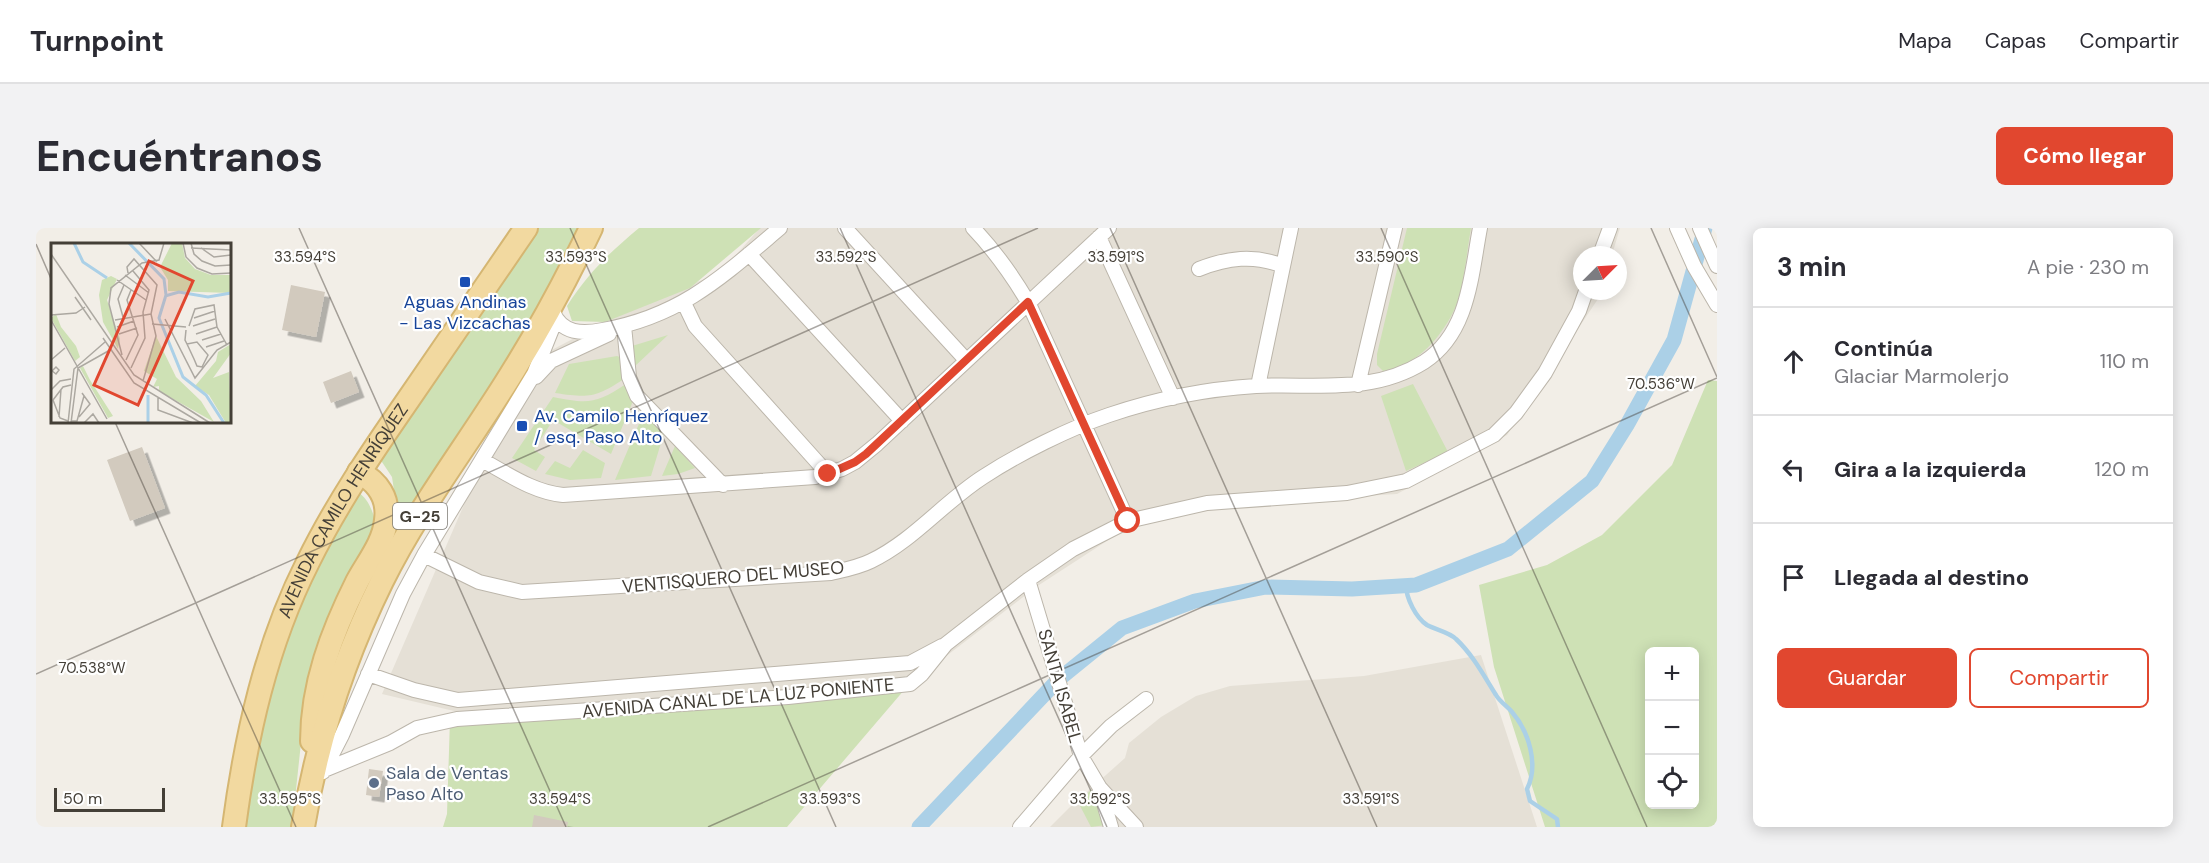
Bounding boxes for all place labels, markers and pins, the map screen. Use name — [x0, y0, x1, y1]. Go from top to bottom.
marker: Aguas Andinas - Las Vizcachas — [458, 275, 472, 289]
place label: Aguas Andinas - Las Vizcachas — [399, 290, 531, 335]
place label: Av. Camilo Henríquez / esq. Paso Alto — [534, 404, 708, 449]
marker: Av. Camilo Henríquez / esq. Paso Alto — [515, 419, 529, 433]
place label: Sala de Ventas Paso Alto — [386, 761, 508, 806]
marker: Sala de Ventas Paso Alto — [367, 776, 381, 790]

